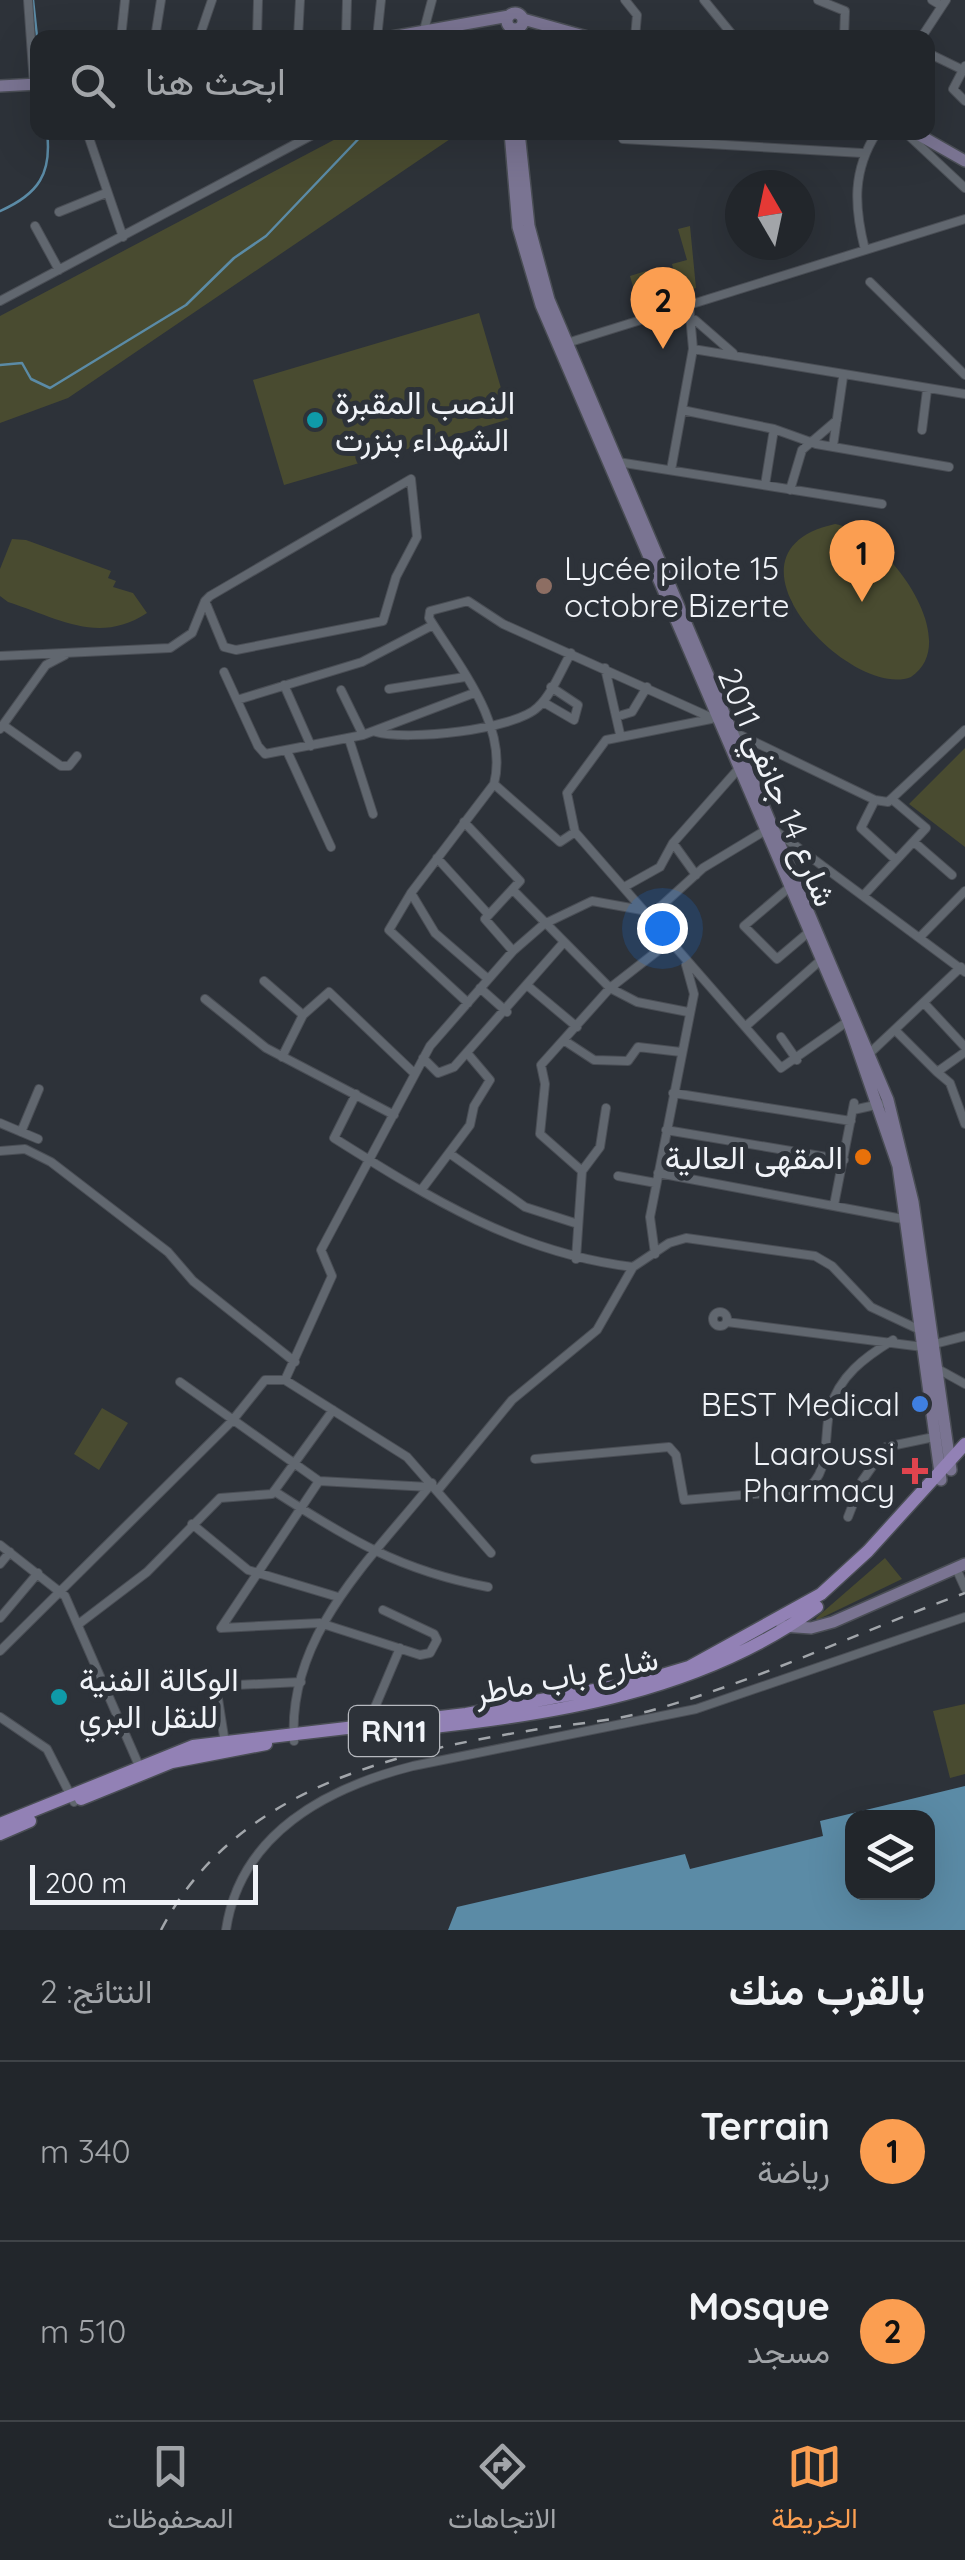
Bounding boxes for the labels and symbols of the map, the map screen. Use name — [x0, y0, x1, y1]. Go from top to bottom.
north arrow — [725, 170, 815, 260]
pin: 2 — [630, 266, 696, 349]
place label: النصب المقبرة الشهداء بنزرت — [335, 382, 515, 460]
marker: النصب المقبرة الشهداء بنزرت — [304, 409, 326, 431]
pin: 1 — [830, 520, 894, 602]
place label: Lycée pilote 15 octobre Bizerte — [564, 548, 790, 625]
marker: Lycée pilote 15 octobre Bizerte — [533, 575, 555, 597]
street label: شارع 14 جانفي 2011 — [703, 662, 846, 915]
your location — [637, 903, 688, 954]
place label: المقهى العالية — [665, 1137, 843, 1178]
marker: المقهى العالية — [852, 1146, 874, 1168]
place label: BEST Medical — [701, 1384, 900, 1424]
marker: BEST Medical — [909, 1393, 931, 1415]
place label: Laaroussi Pharmacy — [743, 1433, 895, 1510]
marker: Laaroussi Pharmacy — [904, 1460, 926, 1482]
street label: شارع باب ماطر — [470, 1638, 662, 1716]
place label: الوكالة الفنية للنقل البري — [79, 1659, 239, 1743]
marker: الوكالة الفنية للنقل البري — [48, 1686, 70, 1708]
road number: RN11 — [349, 1706, 439, 1756]
scale bar — [30, 1860, 258, 1904]

